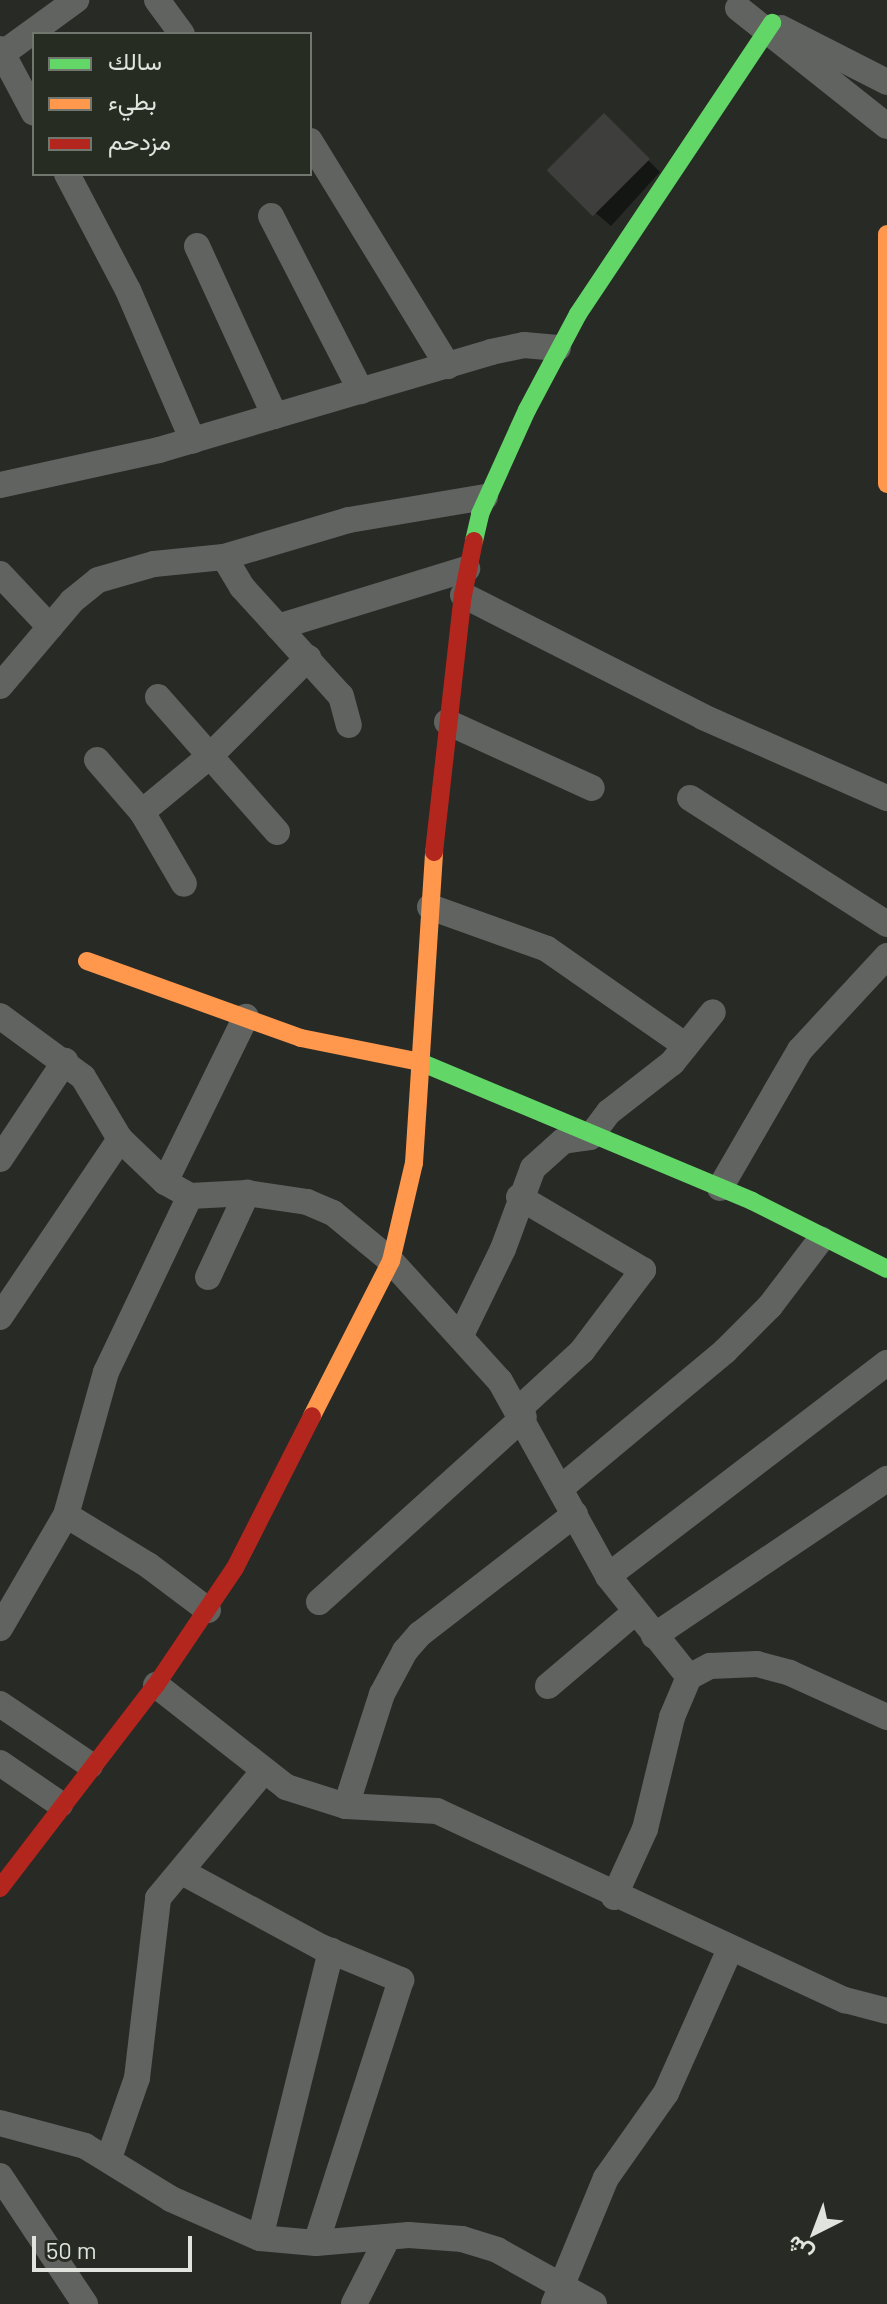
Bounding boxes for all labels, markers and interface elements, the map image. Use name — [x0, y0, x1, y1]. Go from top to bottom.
legend — [32, 32, 312, 176]
text: سالك — [108, 46, 162, 75]
text: بطيء — [108, 86, 157, 115]
text: مزدحم — [108, 126, 171, 155]
north arrow — [775, 2192, 855, 2272]
scale bar — [36, 2220, 196, 2270]
text: ش — [780, 2231, 817, 2268]
text: 50 m — [46, 2235, 97, 2264]

